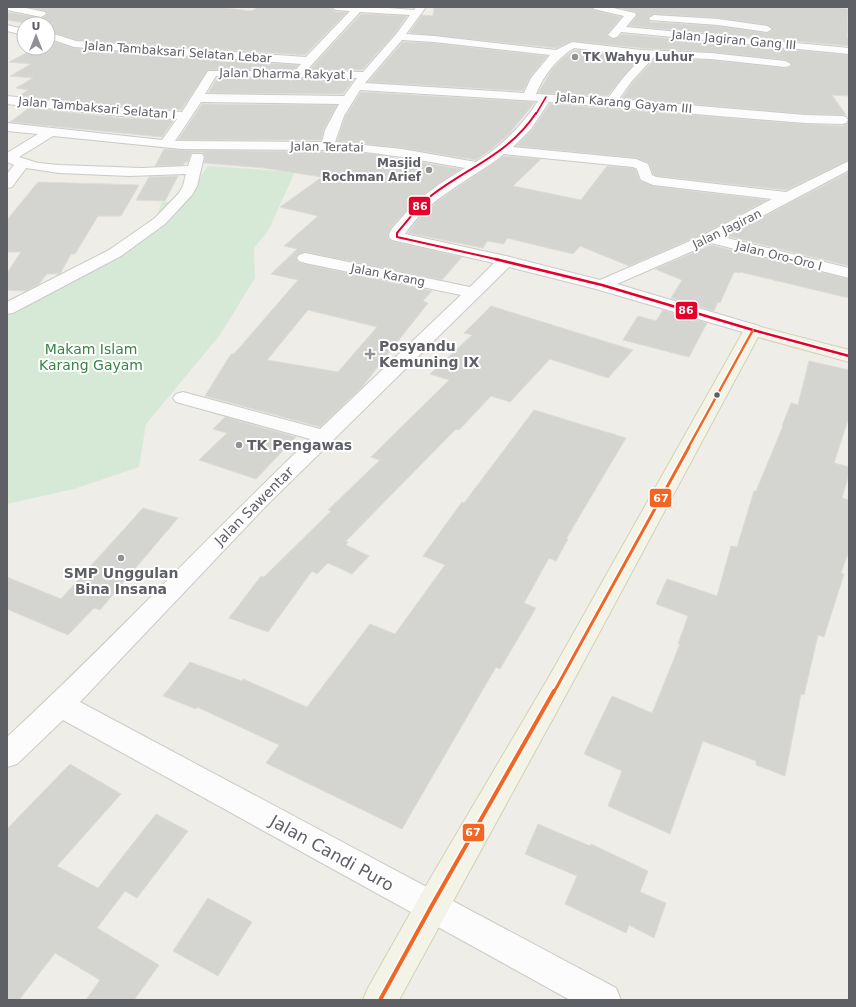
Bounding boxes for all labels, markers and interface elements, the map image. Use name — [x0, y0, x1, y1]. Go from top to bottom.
north arrow — [16, 16, 56, 56]
text: U — [32, 20, 40, 33]
street label: Jalan Jagiran Gang III — [670, 27, 797, 52]
street label: Jalan Tambaksari Selatan Lebar — [83, 38, 272, 66]
place label: TK Wahyu Luhur — [583, 50, 694, 64]
marker: TK Wahyu Luhur — [570, 52, 580, 62]
street label: Jalan Dharma Rakyat I — [218, 66, 353, 82]
street label: Jalan Karang Gayam III — [554, 90, 693, 116]
street label: Jalan Tambaksari Selatan I — [17, 94, 176, 122]
street label: Jalan Teratai — [289, 139, 364, 155]
place label: Masjid Rochman Arief — [322, 156, 422, 184]
marker: Masjid Rochman Arief — [424, 165, 434, 175]
line badge: 86 — [408, 196, 431, 216]
text: 86 — [412, 200, 428, 213]
street label: Jalan Jagiran — [689, 206, 764, 252]
street label: Jalan Oro-Oro I — [734, 238, 823, 273]
street label: Jalan Karang — [349, 261, 426, 289]
line badge: 86 — [675, 301, 698, 320]
text: 86 — [678, 304, 694, 317]
place label: Posyandu Kemuning IX — [379, 338, 479, 370]
park label: Makam Islam Karang Gayam — [39, 341, 143, 373]
marker: Posyandu Kemuning IX — [364, 348, 376, 360]
unlabelled marker — [712, 390, 722, 400]
place label: TK Pengawas — [247, 437, 352, 453]
marker: TK Pengawas — [234, 440, 244, 450]
street label: Jalan Sawentar — [211, 463, 297, 549]
line badge: 67 — [649, 488, 672, 508]
text: 67 — [653, 492, 669, 505]
marker: SMP Unggulan Bina Insana — [116, 553, 126, 563]
place label: SMP Unggulan Bina Insana — [64, 565, 178, 597]
street label: Jalan Candi Puro — [266, 810, 397, 895]
line badge: 67 — [462, 823, 485, 842]
text: 67 — [465, 826, 481, 839]

